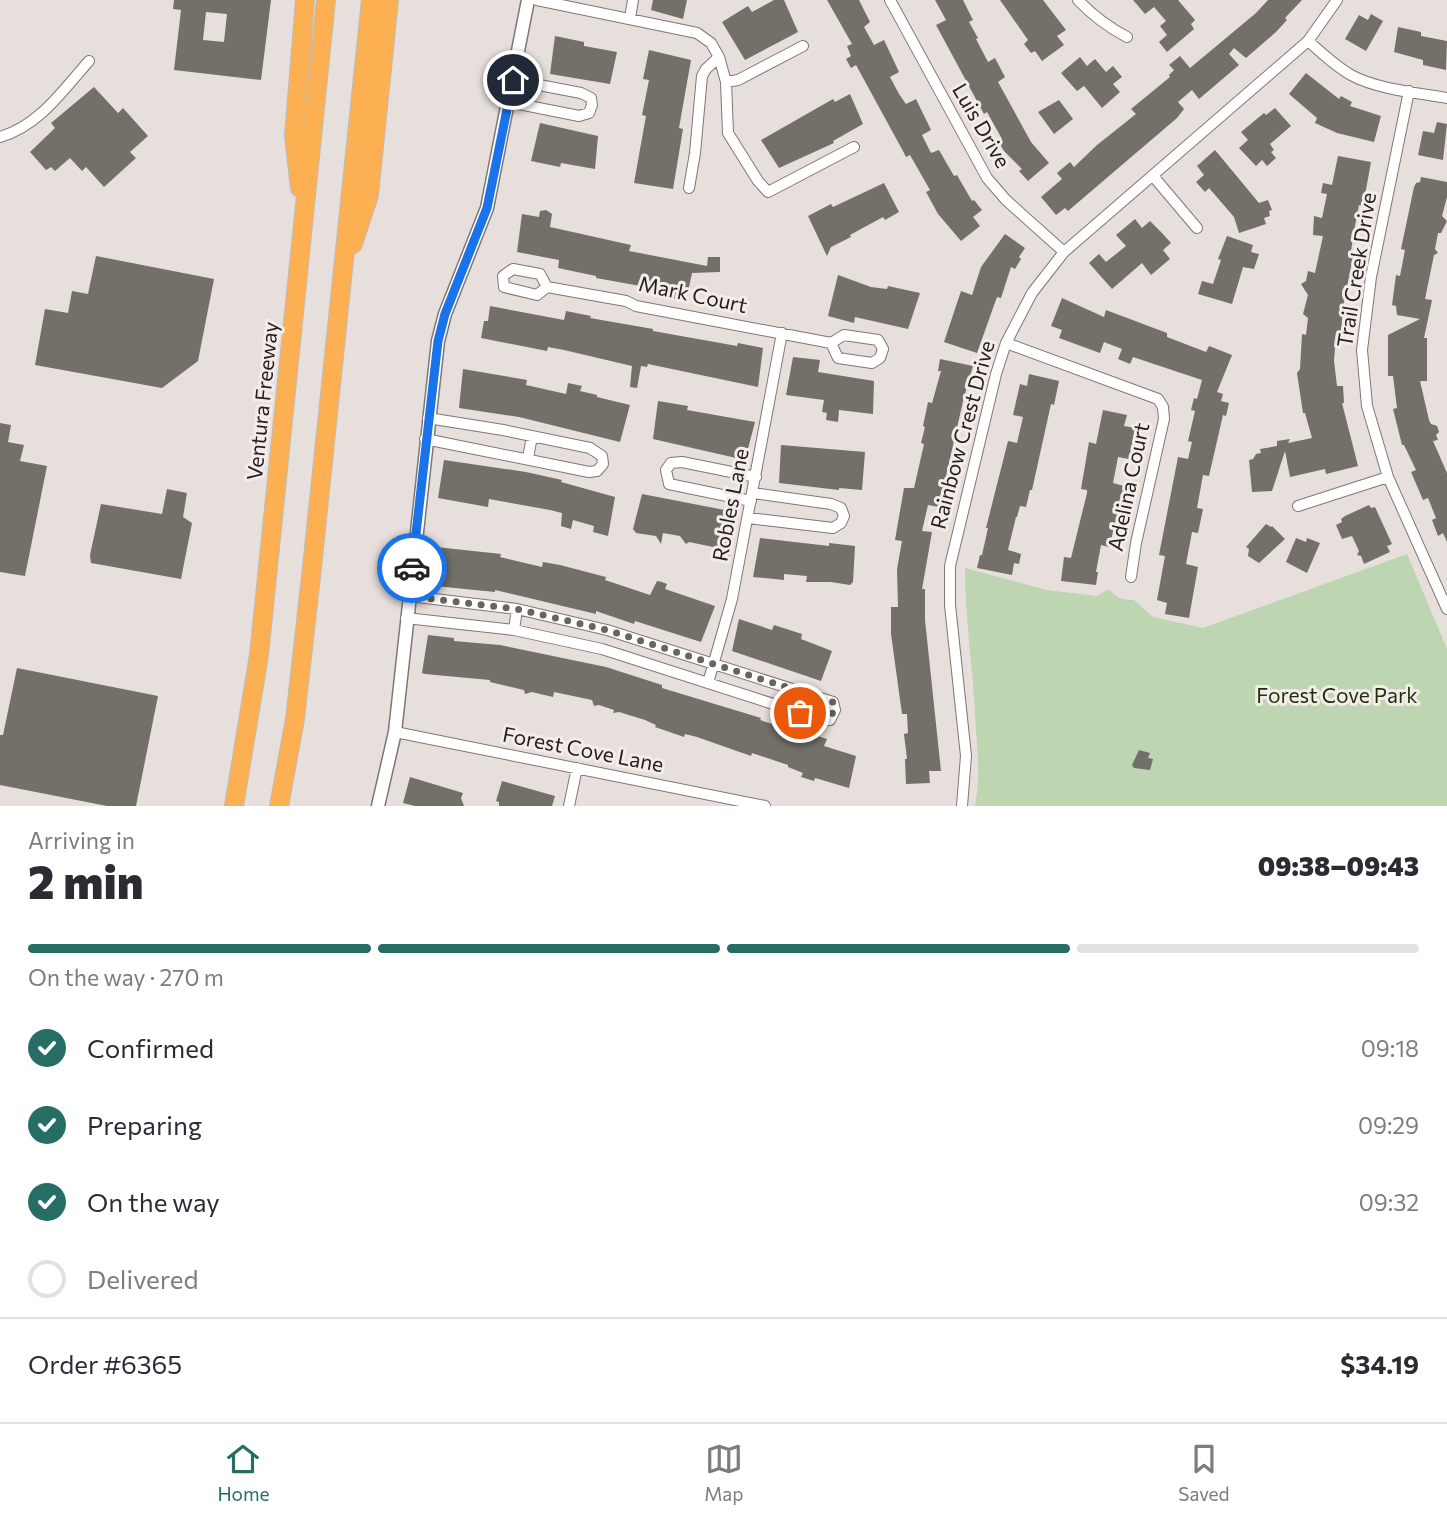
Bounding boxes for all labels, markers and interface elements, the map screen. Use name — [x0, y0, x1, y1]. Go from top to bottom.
pin — [483, 50, 543, 110]
icon: home — [494, 61, 532, 99]
street label: Luis Drive — [948, 79, 1016, 172]
street label: Trail Creek Drive — [1331, 191, 1380, 349]
street label: Mark Court — [637, 270, 750, 317]
street label: Ventura Freeway — [241, 320, 282, 481]
street label: Rainbow Crest Drive — [924, 338, 999, 532]
street label: Adelina Court — [1102, 420, 1153, 553]
street label: Robles Lane — [706, 446, 753, 563]
courier — [377, 533, 447, 603]
icon: car — [393, 549, 431, 587]
park label: Forest Cove Park — [1256, 682, 1418, 707]
pin — [770, 683, 830, 743]
icon: bag — [781, 694, 819, 732]
street label: Forest Cove Lane — [501, 721, 666, 776]
text: Arriving in — [28, 826, 135, 854]
text: 09:38–09:43 — [1258, 850, 1419, 881]
text: 2 min — [28, 852, 144, 908]
text: On the way · 270 m — [28, 963, 224, 991]
icon: check — [28, 1029, 66, 1067]
text: Confirmed — [87, 1032, 214, 1063]
text: 09:18 — [1361, 1034, 1419, 1062]
icon: check — [28, 1106, 66, 1144]
text: Preparing — [87, 1109, 202, 1140]
text: 09:29 — [1358, 1111, 1419, 1139]
icon: check — [28, 1183, 66, 1221]
text: On the way — [87, 1186, 220, 1217]
text: 09:32 — [1359, 1188, 1419, 1216]
text: Delivered — [87, 1263, 198, 1294]
text: Order #6365 — [28, 1348, 182, 1379]
text: $34.19 — [1340, 1348, 1419, 1379]
tab: Home — [217, 1440, 270, 1505]
tab: Map — [704, 1440, 744, 1505]
tab: Saved — [1178, 1440, 1230, 1505]

